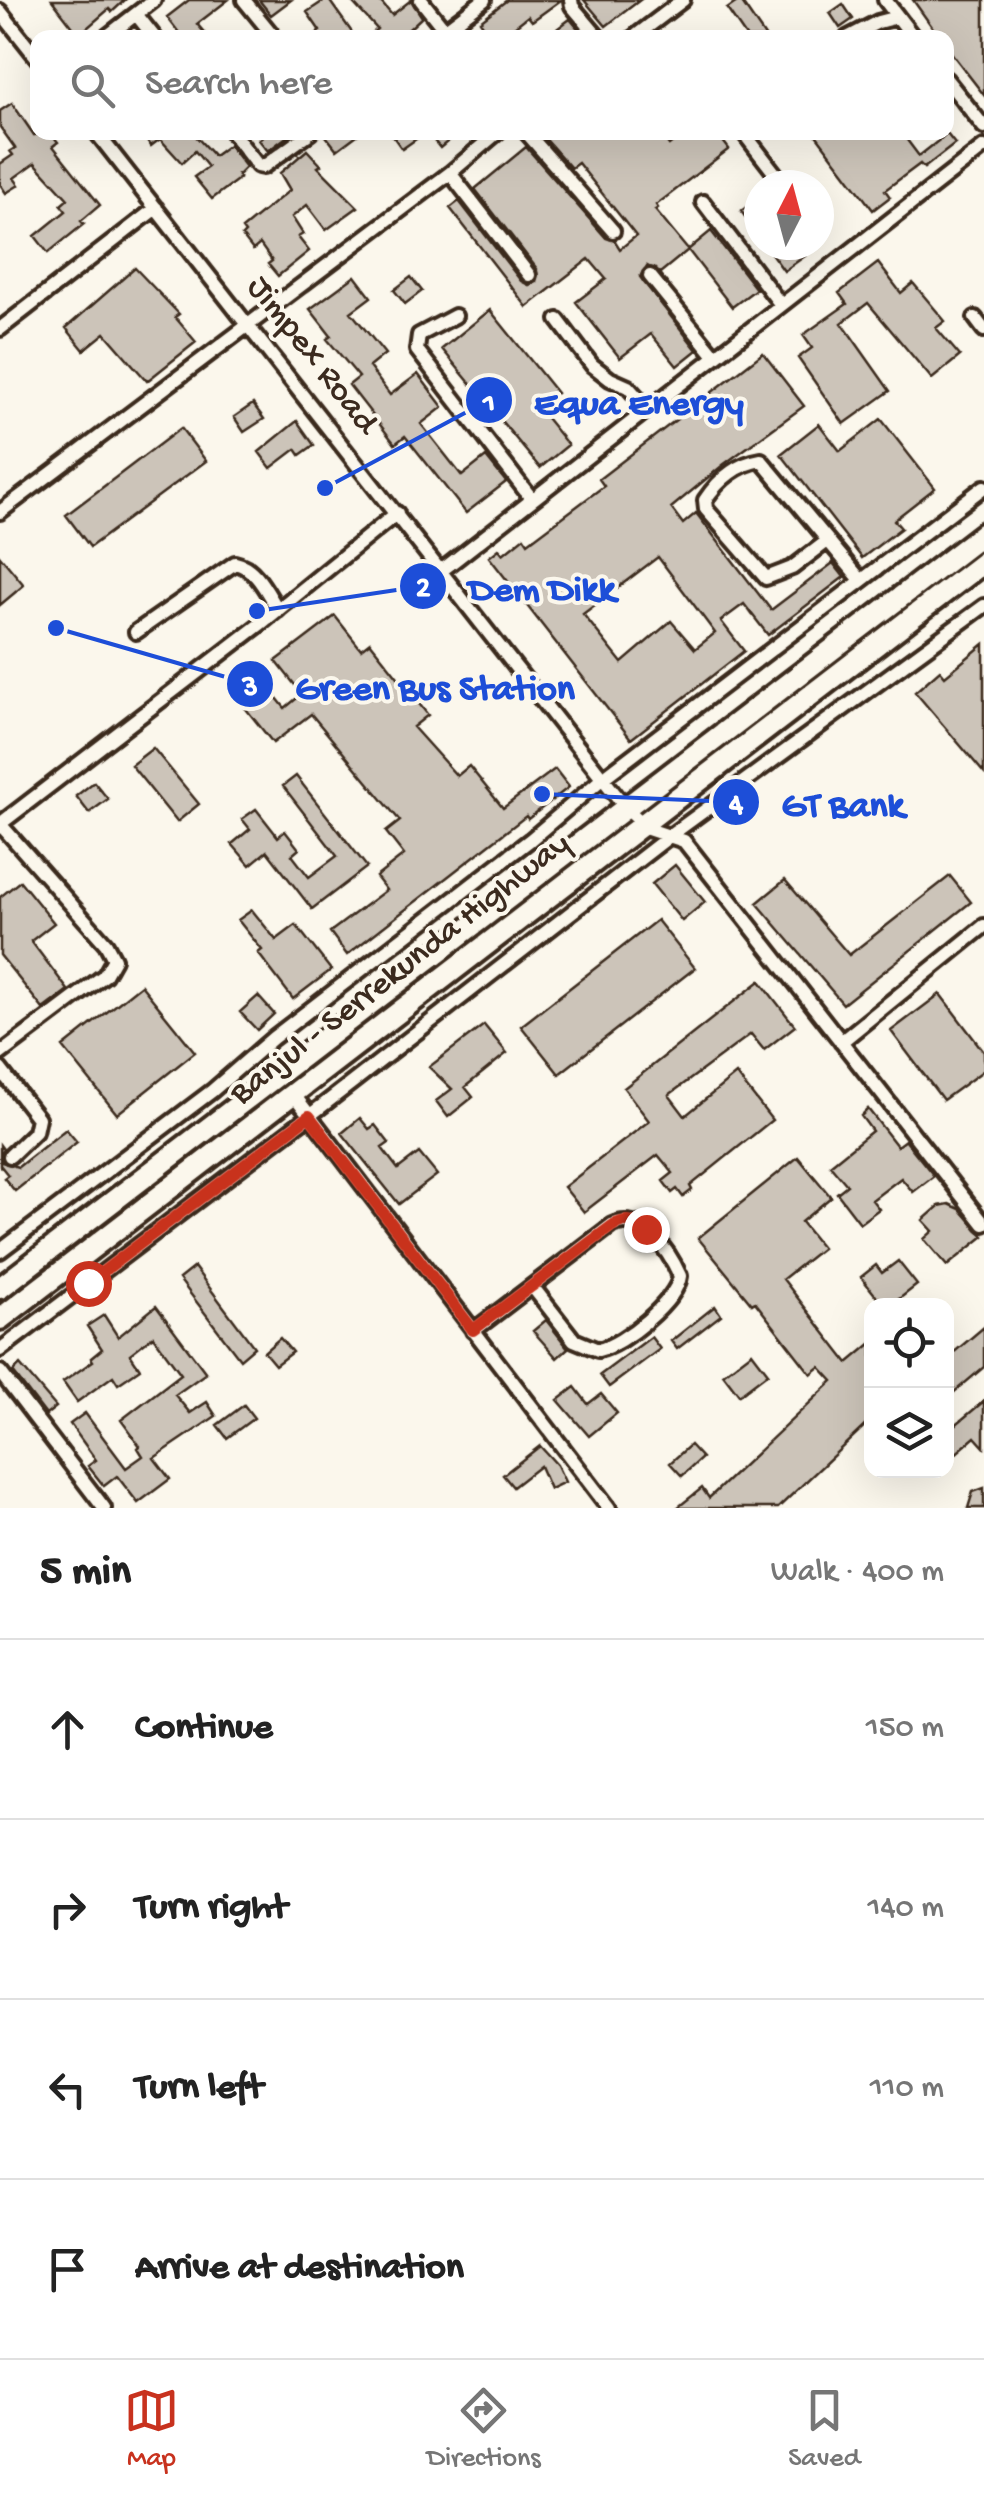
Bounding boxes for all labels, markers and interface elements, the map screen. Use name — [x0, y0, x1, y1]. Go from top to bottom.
search box — [30, 30, 954, 140]
icon: search — [65, 58, 120, 113]
text: Search here — [145, 63, 332, 107]
north arrow — [744, 170, 834, 260]
street label: Jimpex Road — [237, 269, 387, 445]
callout: Equa Energy — [464, 366, 764, 434]
text: Equa Energy — [534, 384, 744, 428]
text: 1 — [482, 388, 495, 423]
callout: Dem Dikk — [398, 552, 636, 620]
text: Dem Dikk — [465, 570, 620, 614]
text: 2 — [416, 573, 431, 608]
callout: Green Bus Station — [225, 650, 595, 718]
text: Green Bus Station — [295, 669, 576, 713]
text: 3 — [241, 672, 258, 707]
callout: GT Bank — [711, 768, 925, 836]
text: GT Bank — [781, 786, 909, 830]
text: 4 — [728, 789, 744, 824]
street label: Banjul - Serrekunda Highway — [222, 825, 579, 1116]
route end — [624, 1207, 670, 1253]
route start — [66, 1261, 112, 1307]
map controls — [864, 1298, 954, 1478]
button: locate — [864, 1298, 954, 1388]
button: layers — [864, 1388, 954, 1478]
text: 5 min — [40, 1549, 131, 1598]
text: Walk · 400 m — [771, 1554, 944, 1592]
icon: ahead — [40, 1702, 95, 1757]
text: Continue — [135, 1707, 273, 1751]
text: 150 m — [866, 1710, 944, 1748]
icon: right — [40, 1882, 95, 1937]
text: Turn right — [135, 1887, 287, 1931]
text: 140 m — [867, 1890, 944, 1928]
icon: left — [40, 2062, 95, 2117]
text: Turn left — [135, 2067, 263, 2111]
text: 110 m — [870, 2070, 944, 2108]
icon: arrive — [40, 2242, 95, 2297]
text: Arrive at destination — [135, 2247, 464, 2291]
tab: Map — [124, 2383, 179, 2476]
tab: Directions — [427, 2383, 541, 2476]
tab: Saved — [788, 2383, 860, 2476]

